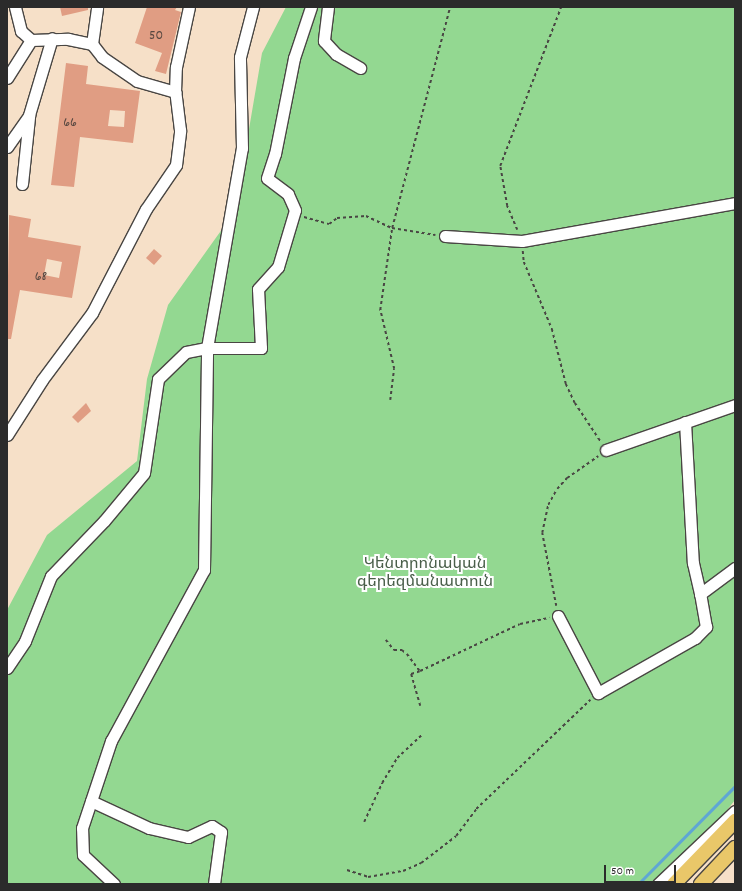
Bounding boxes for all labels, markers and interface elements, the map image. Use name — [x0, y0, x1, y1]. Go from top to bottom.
house number: 50 — [149, 28, 163, 44]
house number: 66 — [63, 115, 77, 131]
house number: 68 — [35, 269, 47, 285]
park label: Կենտրոնական գերեզմանատուն — [357, 555, 493, 593]
scale bar — [606, 857, 678, 883]
text: 50 m — [611, 863, 634, 880]

